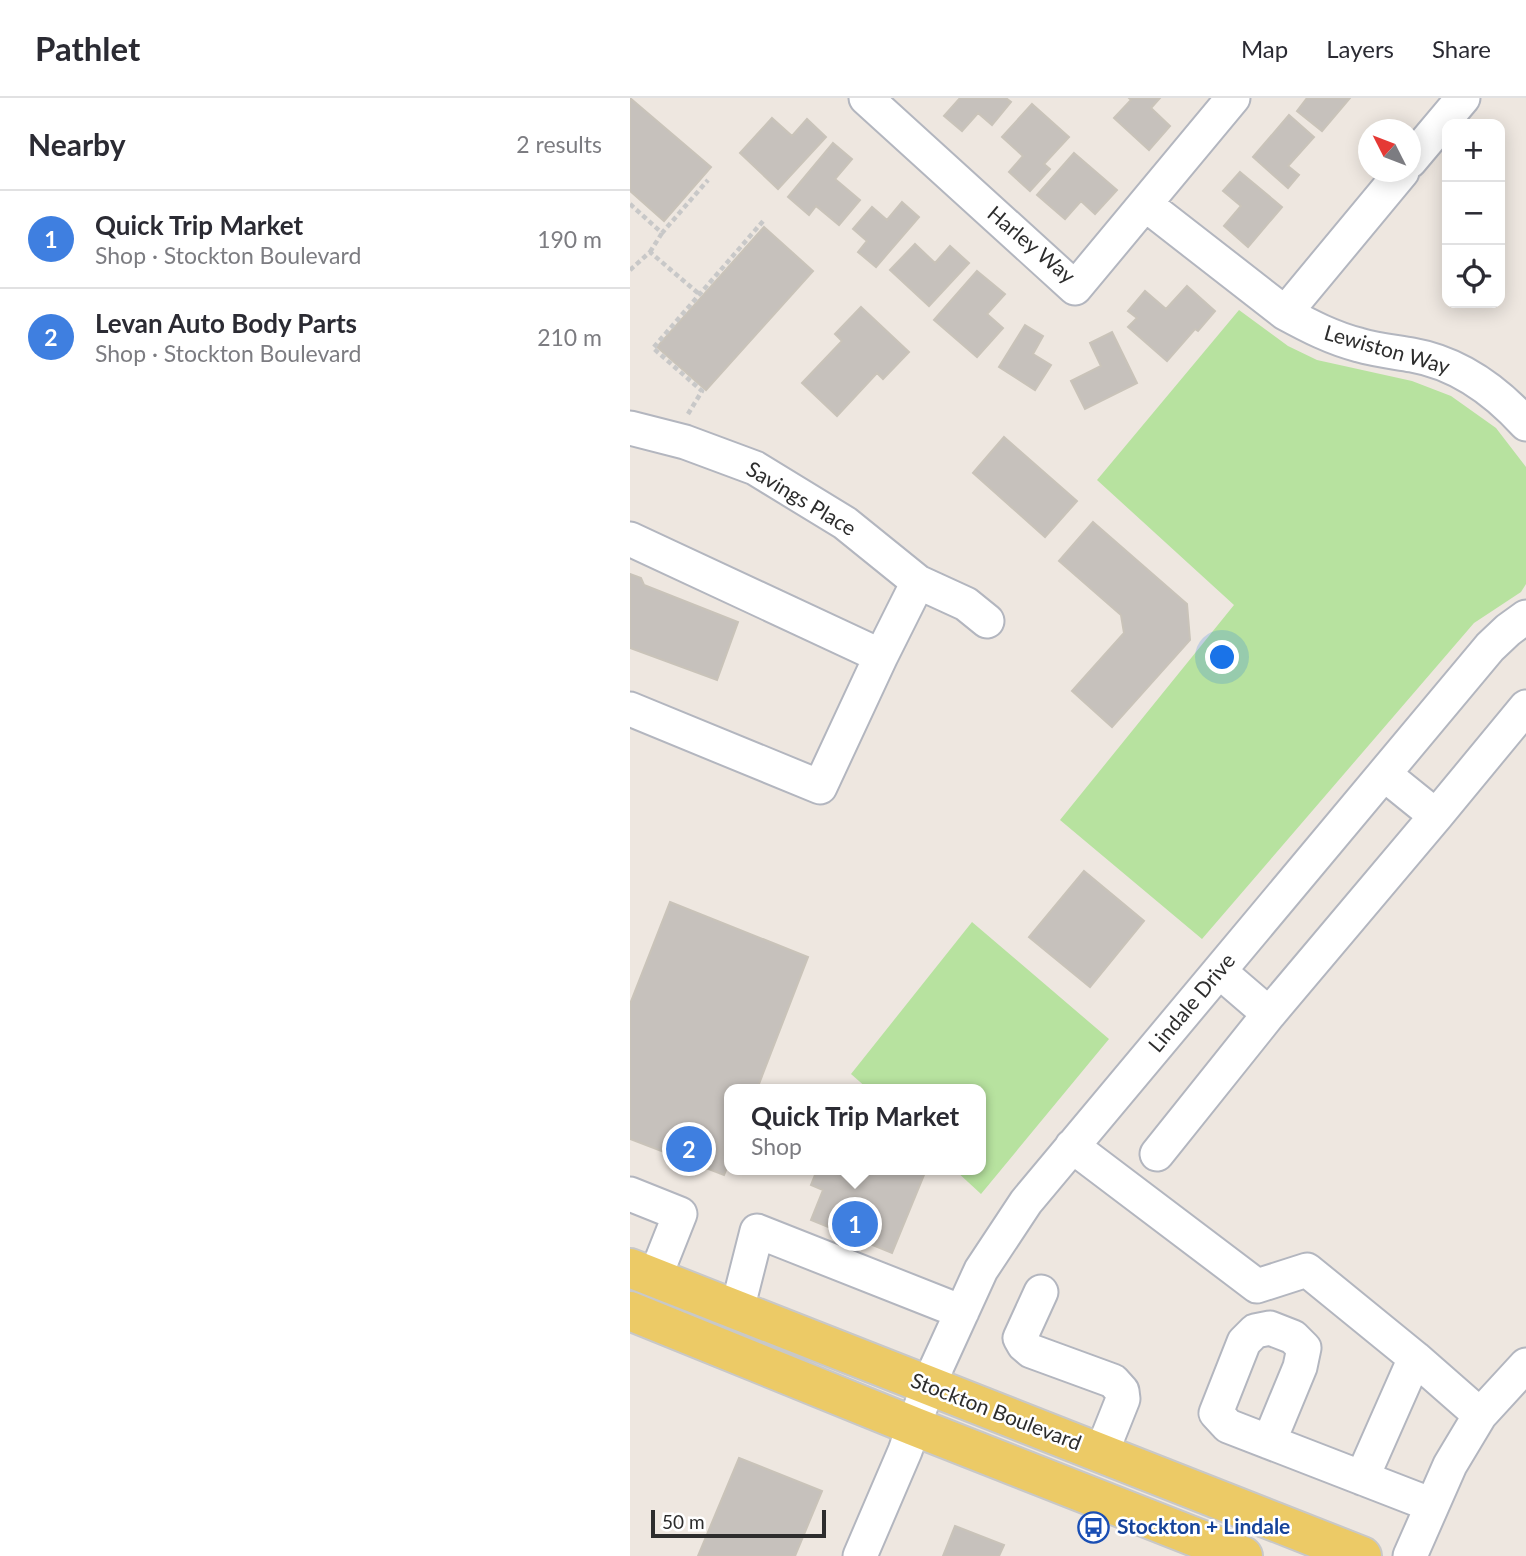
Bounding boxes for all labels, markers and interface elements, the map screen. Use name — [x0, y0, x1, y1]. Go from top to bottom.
text: Pathlet — [35, 28, 140, 68]
text: Map — [1241, 34, 1288, 63]
text: Layers — [1326, 34, 1394, 63]
text: Share — [1432, 34, 1491, 63]
north arrow — [1358, 119, 1421, 182]
map controls — [1442, 119, 1505, 308]
button: + — [1442, 119, 1505, 182]
text: Nearby — [28, 126, 126, 162]
text: 2 results — [516, 130, 602, 158]
button: − — [1442, 182, 1505, 245]
street label: Harley Way — [983, 200, 1081, 288]
text: Quick Trip Market — [95, 209, 303, 241]
text: 1 — [44, 225, 58, 253]
text: 190 m — [537, 225, 602, 253]
text: Shop · Stockton Boulevard — [95, 241, 361, 269]
button: locate — [1442, 245, 1505, 308]
text: Levan Auto Body Parts — [95, 307, 357, 339]
street label: Lewiston Way — [1322, 319, 1453, 378]
text: 2 — [44, 323, 58, 351]
text: 210 m — [537, 323, 602, 351]
text: Shop · Stockton Boulevard — [95, 339, 361, 367]
street label: Savings Place — [742, 455, 861, 540]
your location — [1205, 640, 1239, 674]
street label: Lindale Drive — [1142, 948, 1239, 1057]
popup — [724, 1084, 986, 1175]
text: Quick Trip Market — [751, 1100, 959, 1132]
pin: 2 — [666, 1123, 712, 1175]
text: Shop — [751, 1132, 802, 1160]
pin: 1 — [832, 1198, 878, 1250]
street label: Stockton Boulevard — [908, 1367, 1085, 1455]
scale bar — [651, 1507, 826, 1539]
text: 50 m — [662, 1510, 705, 1533]
bus stop icon: Stockton + Lindale — [1077, 1510, 1111, 1544]
place label: Stockton + Lindale — [1117, 1513, 1290, 1538]

